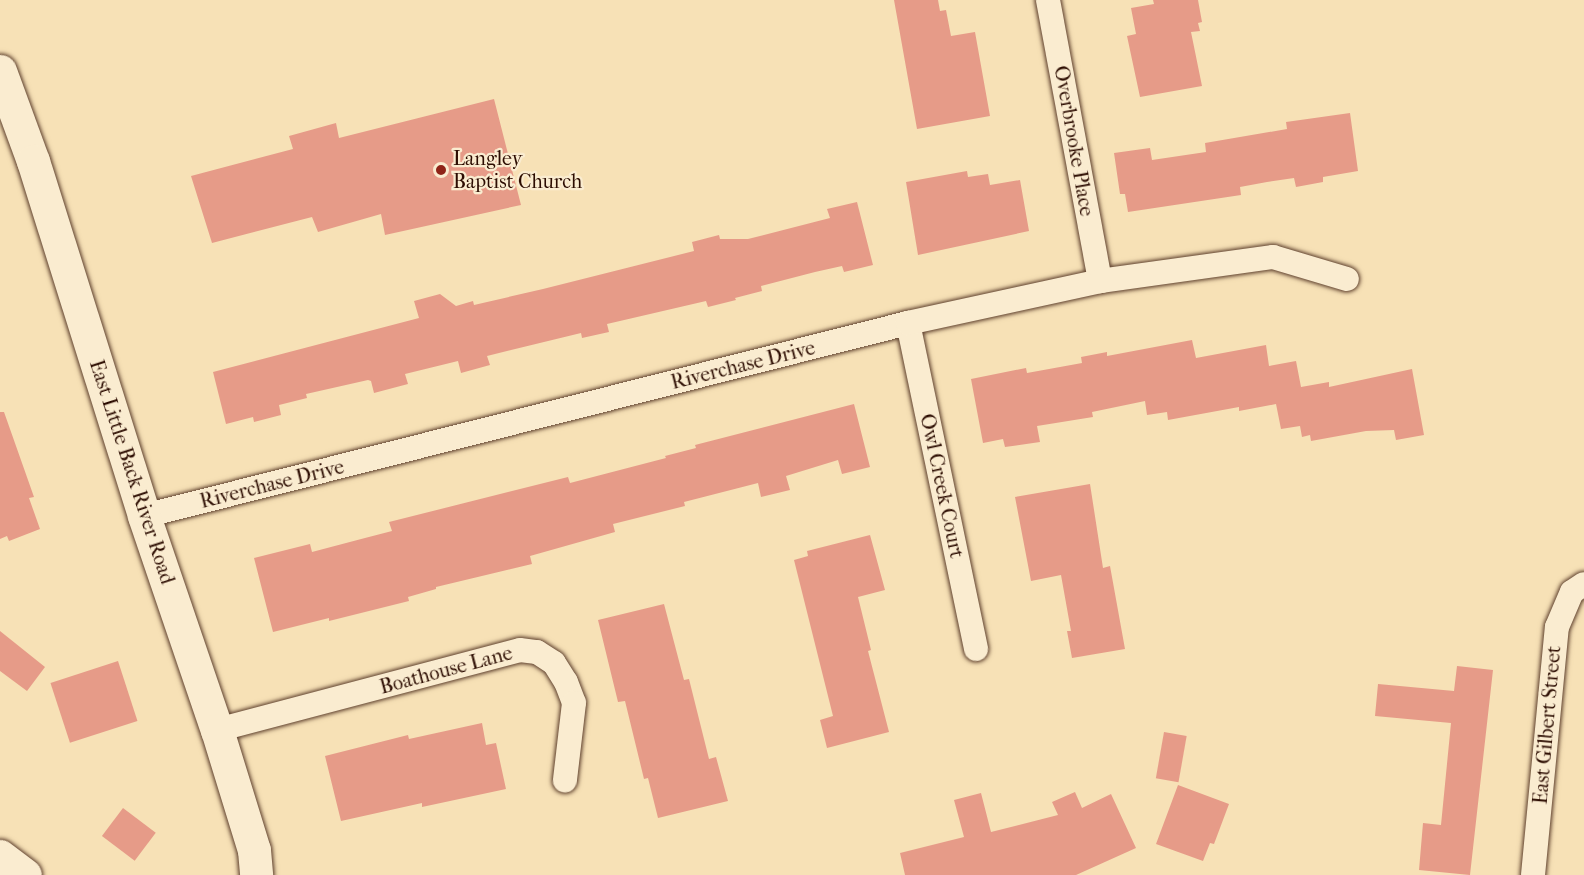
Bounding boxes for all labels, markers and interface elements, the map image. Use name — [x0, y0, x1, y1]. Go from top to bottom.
street label: Overbrooke Place — [1049, 64, 1099, 218]
place label: Langley Baptist Church — [453, 146, 582, 193]
marker: Langley Baptist Church — [434, 163, 448, 177]
street label: Riverchase Drive — [668, 335, 818, 395]
street label: East Little Back River Road — [84, 357, 180, 587]
street label: Owl Creek Court — [915, 412, 969, 560]
street label: Riverchase Drive — [197, 454, 347, 514]
street label: Boathouse Lane — [377, 641, 515, 699]
street label: East Gilbert Street — [1528, 645, 1566, 805]

